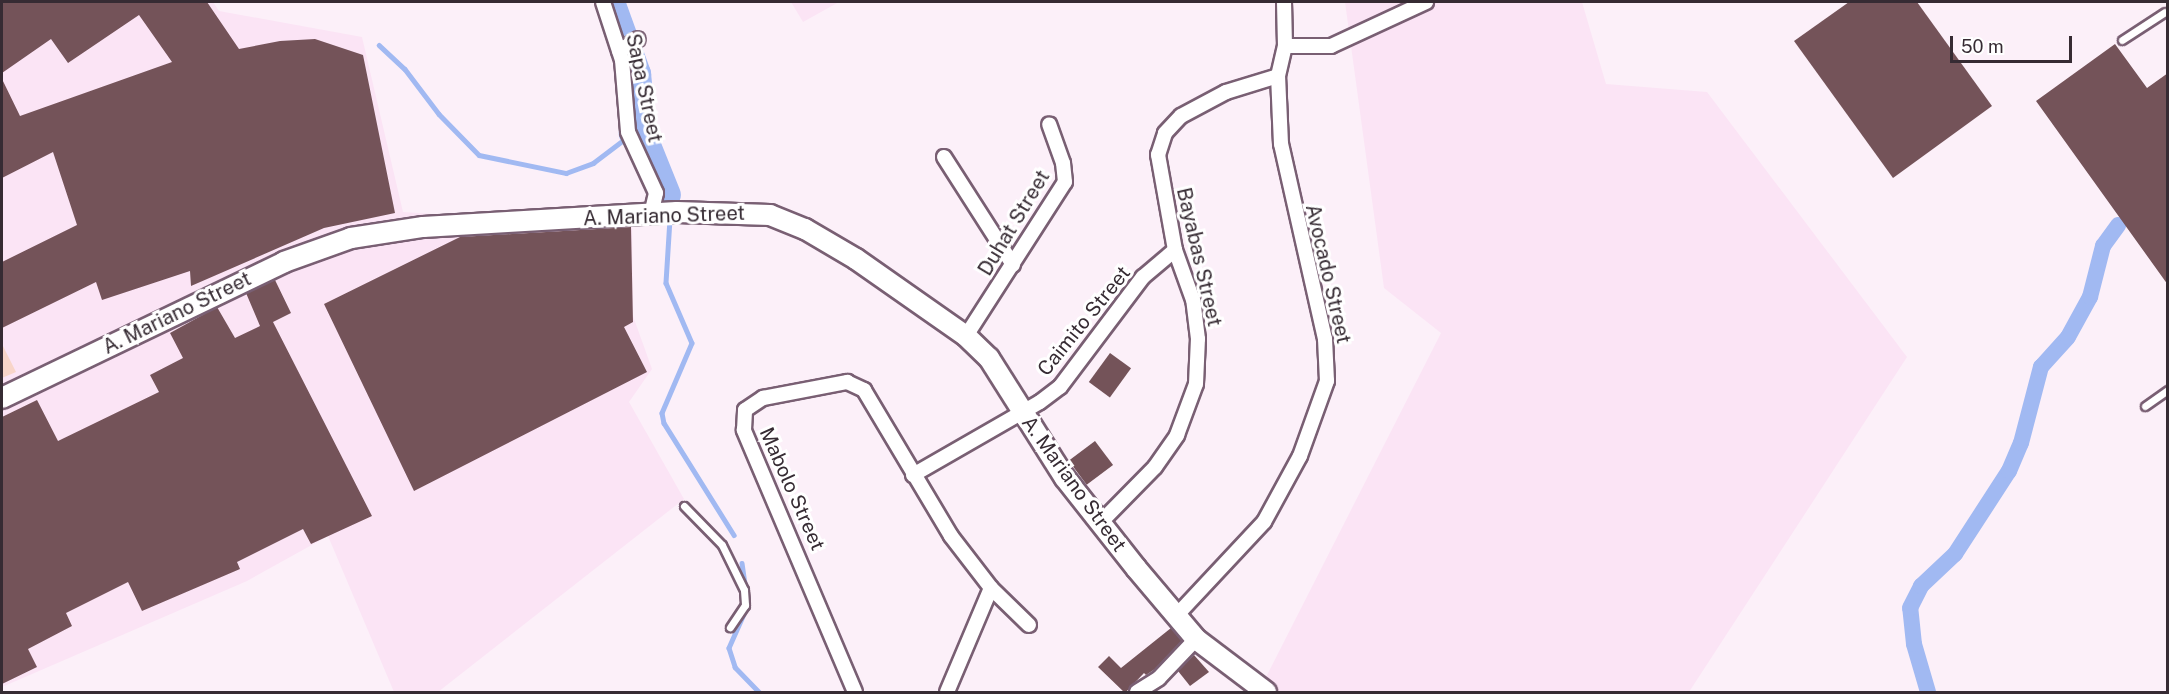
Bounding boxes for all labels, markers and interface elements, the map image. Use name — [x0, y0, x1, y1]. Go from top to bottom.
scale bar — [1953, 24, 2074, 62]
street label: Sapa Street — [621, 31, 667, 145]
text: 50 m — [1961, 36, 2004, 57]
street label: Duhat Street — [973, 166, 1055, 280]
street label: Bayabas Street — [1171, 185, 1227, 329]
street label: A. Mariano Street — [582, 201, 746, 231]
street label: Avocado Street — [1300, 202, 1356, 346]
street label: Caimito Street — [1032, 261, 1136, 381]
street label: A. Mariano Street — [99, 267, 255, 359]
street label: A. Mariano Street — [1017, 411, 1131, 557]
street label: Mabolo Street — [754, 424, 830, 554]

